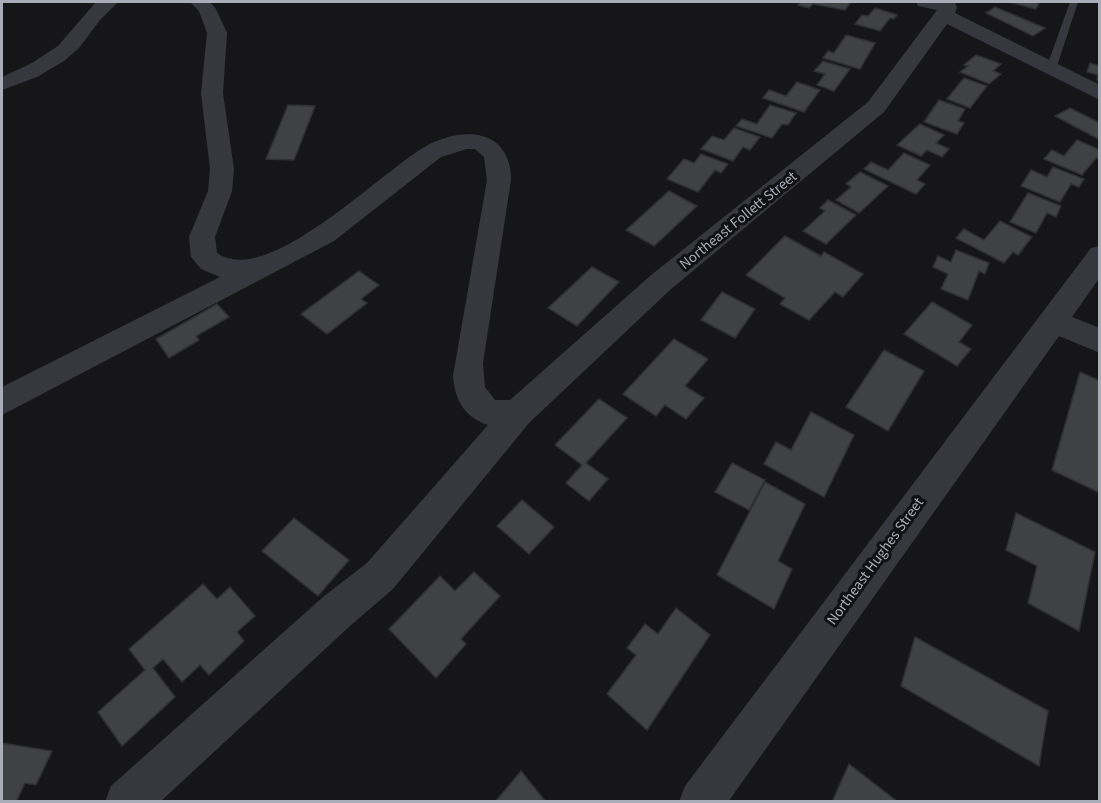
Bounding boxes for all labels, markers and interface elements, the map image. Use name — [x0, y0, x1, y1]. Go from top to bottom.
street label: Northeast Follett Street — [675, 166, 802, 274]
street label: Northeast Hughes Street — [822, 493, 929, 629]

